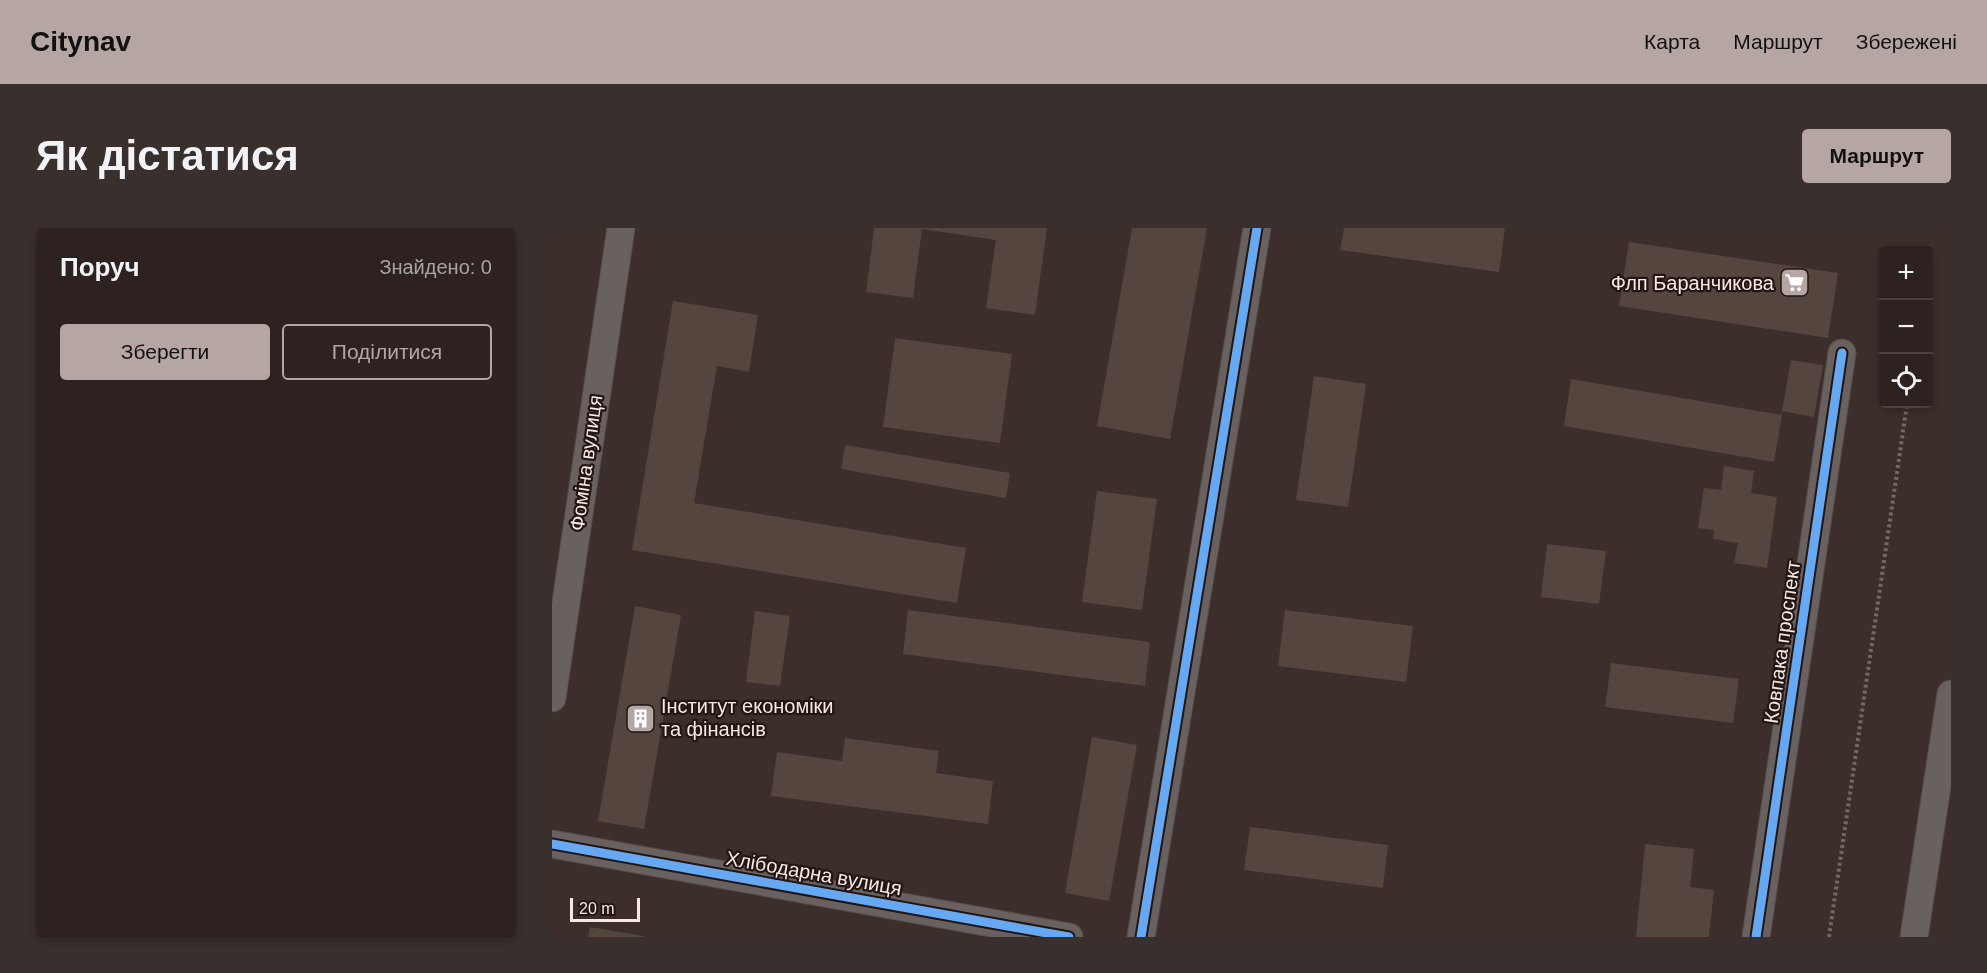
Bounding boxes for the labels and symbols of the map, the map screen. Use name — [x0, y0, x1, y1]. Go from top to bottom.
supermarket icon: Флп Баранчикова — [1779, 267, 1811, 299]
place label: Флп Баранчикова — [1611, 272, 1775, 294]
street label: Фоміна вулиця — [566, 394, 606, 532]
street label: Ковпака проспект — [1760, 559, 1804, 725]
place label: Інститут економіки та фінансів — [661, 695, 834, 740]
building icon: Інститут економіки та фінансів — [624, 702, 656, 734]
street label: Хлібодарна вулиця — [724, 847, 904, 899]
scale bar — [570, 895, 640, 922]

